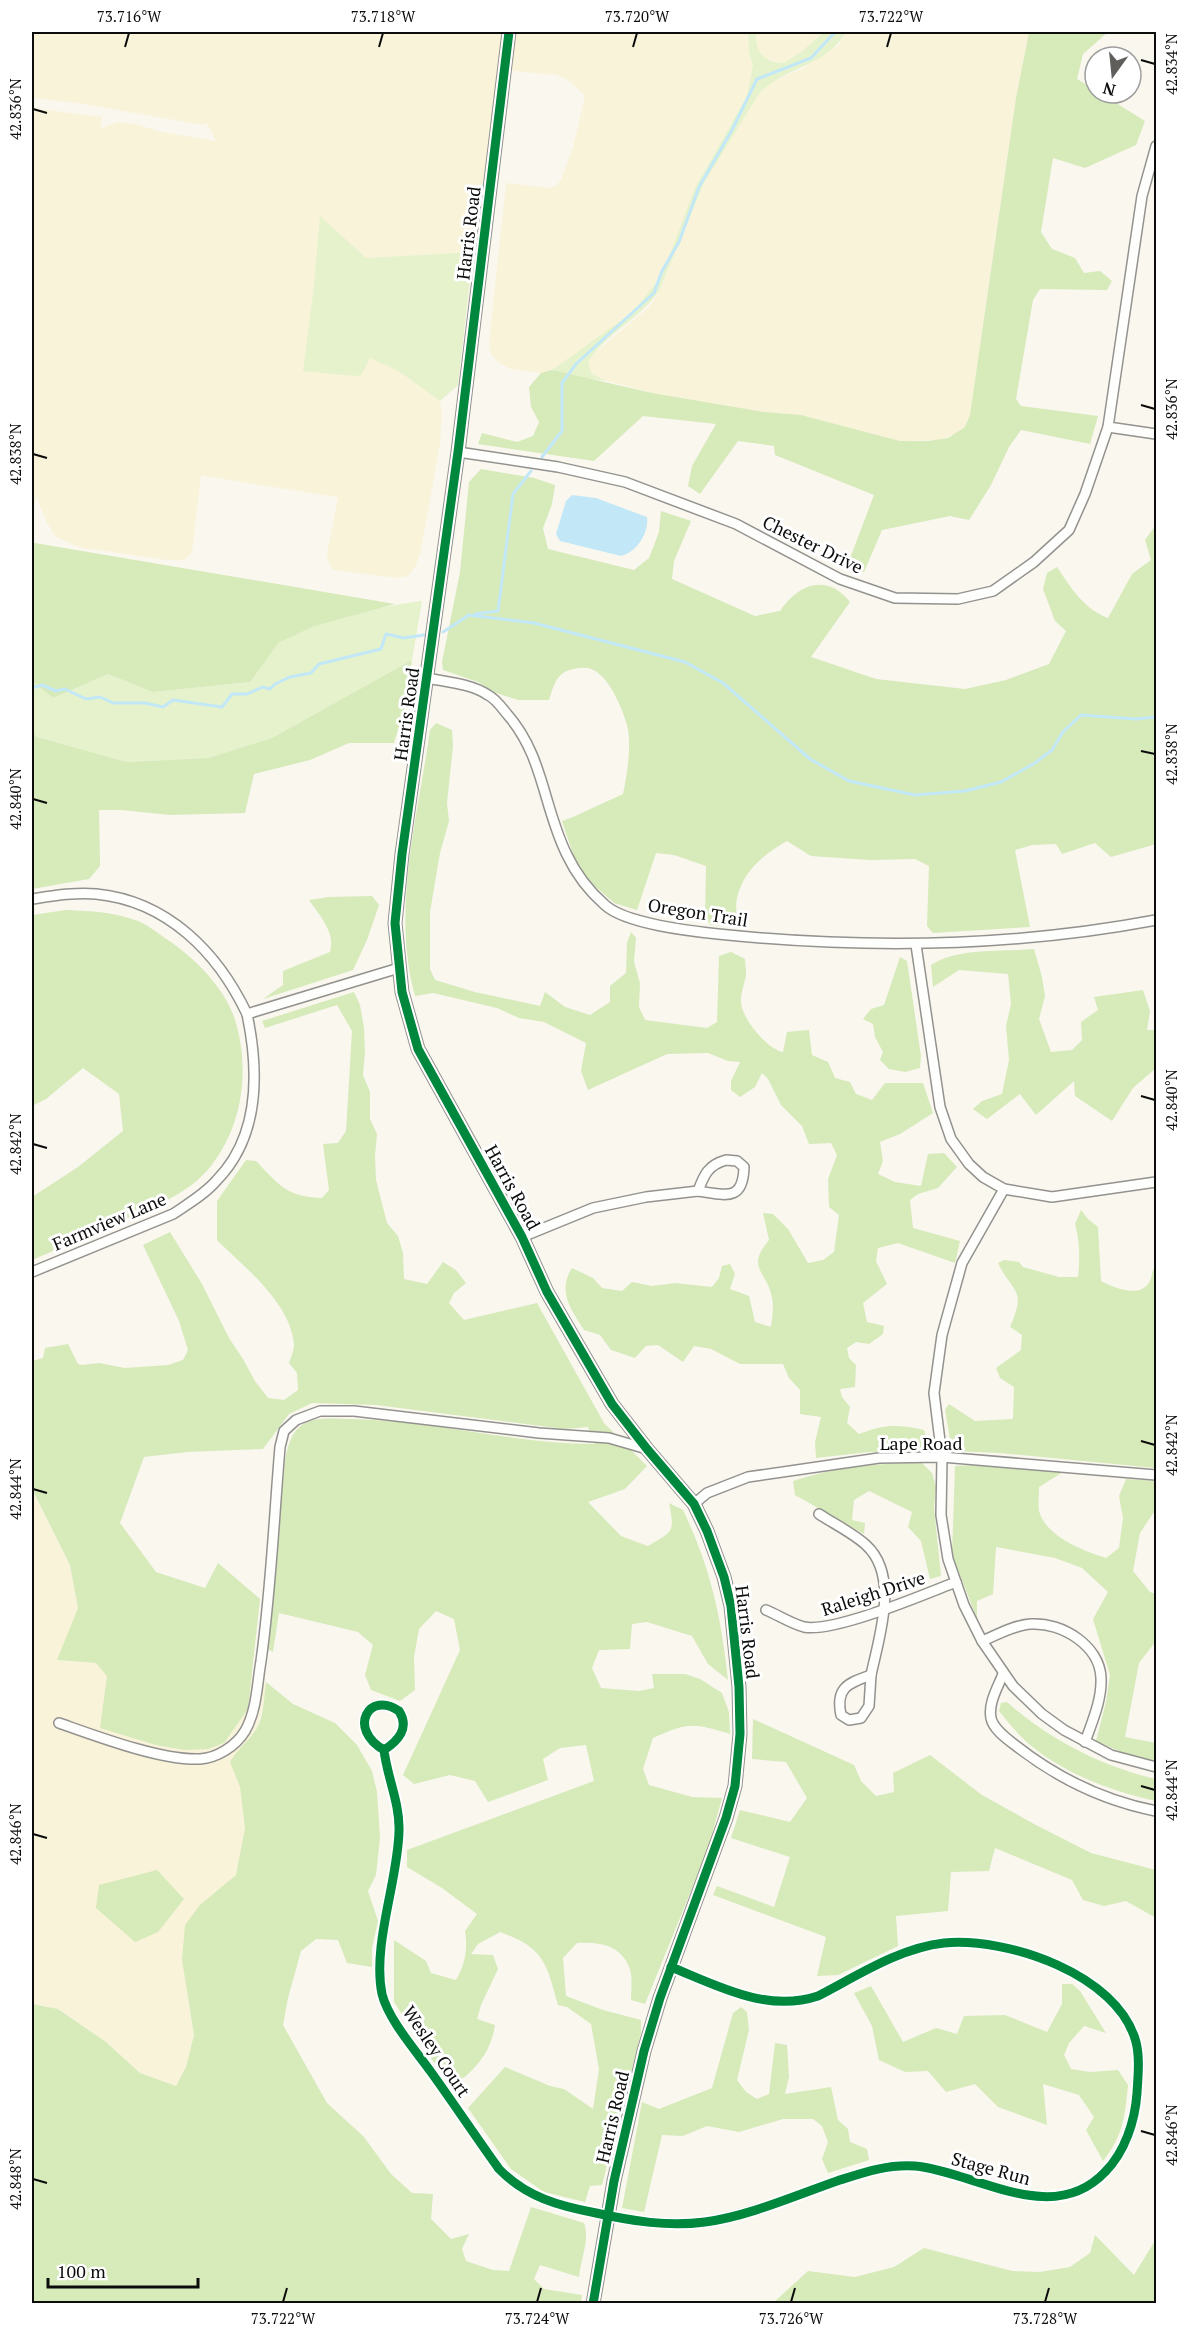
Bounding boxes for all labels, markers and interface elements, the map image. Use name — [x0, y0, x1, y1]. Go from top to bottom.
text: 73.716°W — [97, 6, 162, 26]
text: 73.718°W — [351, 6, 416, 26]
text: 73.720°W — [605, 6, 670, 26]
text: 73.722°W — [859, 6, 924, 26]
text: 42.834°N — [1161, 33, 1181, 95]
north arrow — [1083, 45, 1143, 105]
text: N — [1100, 77, 1118, 102]
text: 42.836°N — [5, 78, 25, 140]
street label: Harris Road — [450, 185, 486, 281]
text: 42.836°N — [1161, 378, 1181, 440]
text: 42.838°N — [5, 423, 25, 485]
street label: Chester Drive — [759, 509, 867, 579]
street label: Harris Road — [388, 666, 424, 762]
text: 42.838°N — [1161, 723, 1181, 785]
text: 42.840°N — [5, 768, 25, 830]
street label: Oregon Trail — [646, 892, 750, 932]
text: 42.840°N — [1161, 1069, 1181, 1131]
text: 42.842°N — [5, 1113, 25, 1175]
street label: Harris Road — [480, 1140, 546, 1234]
street label: Farmview Lane — [49, 1186, 169, 1256]
text: 42.842°N — [1161, 1414, 1181, 1476]
street label: Lape Road — [880, 1431, 962, 1455]
text: 42.844°N — [5, 1458, 25, 1520]
street label: Raleigh Drive — [818, 1565, 928, 1621]
street label: Harris Road — [730, 1584, 766, 1680]
text: 42.844°N — [1161, 1759, 1181, 1821]
text: 42.846°N — [5, 1803, 25, 1865]
street label: Wesley Court — [398, 2001, 477, 2102]
street label: Harris Road — [590, 2069, 634, 2165]
text: 42.846°N — [1161, 2104, 1181, 2166]
street label: Stage Run — [949, 2146, 1033, 2190]
text: 42.848°N — [5, 2148, 25, 2210]
scale bar — [48, 2251, 198, 2289]
text: 100 m — [57, 2259, 106, 2283]
text: 73.722°W — [251, 2308, 316, 2328]
text: 73.724°W — [505, 2308, 570, 2328]
text: 73.726°W — [759, 2308, 824, 2328]
text: 73.728°W — [1013, 2308, 1078, 2328]

